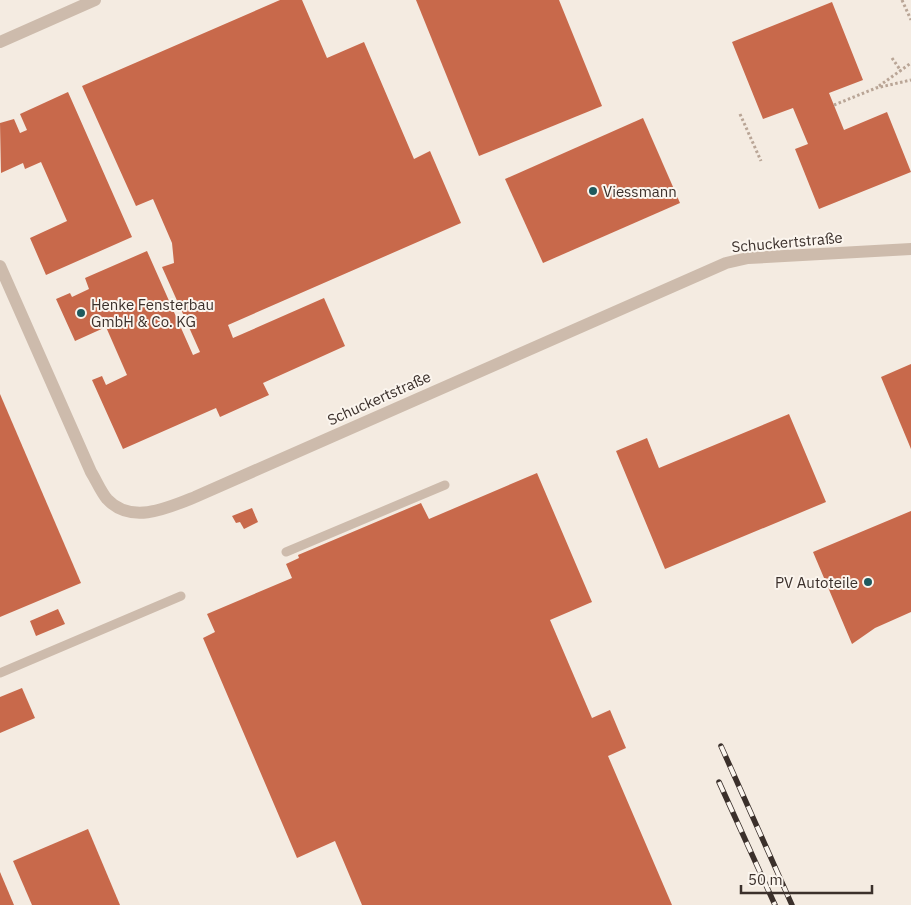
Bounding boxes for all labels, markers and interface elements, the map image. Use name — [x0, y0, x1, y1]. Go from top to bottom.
place label: Viessmann — [603, 182, 677, 201]
marker: Viessmann — [587, 185, 599, 197]
street label: Schuckertstraße — [731, 228, 843, 256]
place label: Henke Fensterbau GmbH & Co. KG — [91, 295, 214, 331]
marker: Henke Fensterbau GmbH & Co. KG — [75, 307, 87, 319]
street label: Schuckertstraße — [324, 367, 434, 429]
place label: PV Autoteile — [775, 573, 858, 592]
marker: PV Autoteile — [862, 576, 874, 588]
scale bar — [741, 862, 872, 894]
text: 50 m — [748, 870, 783, 889]

